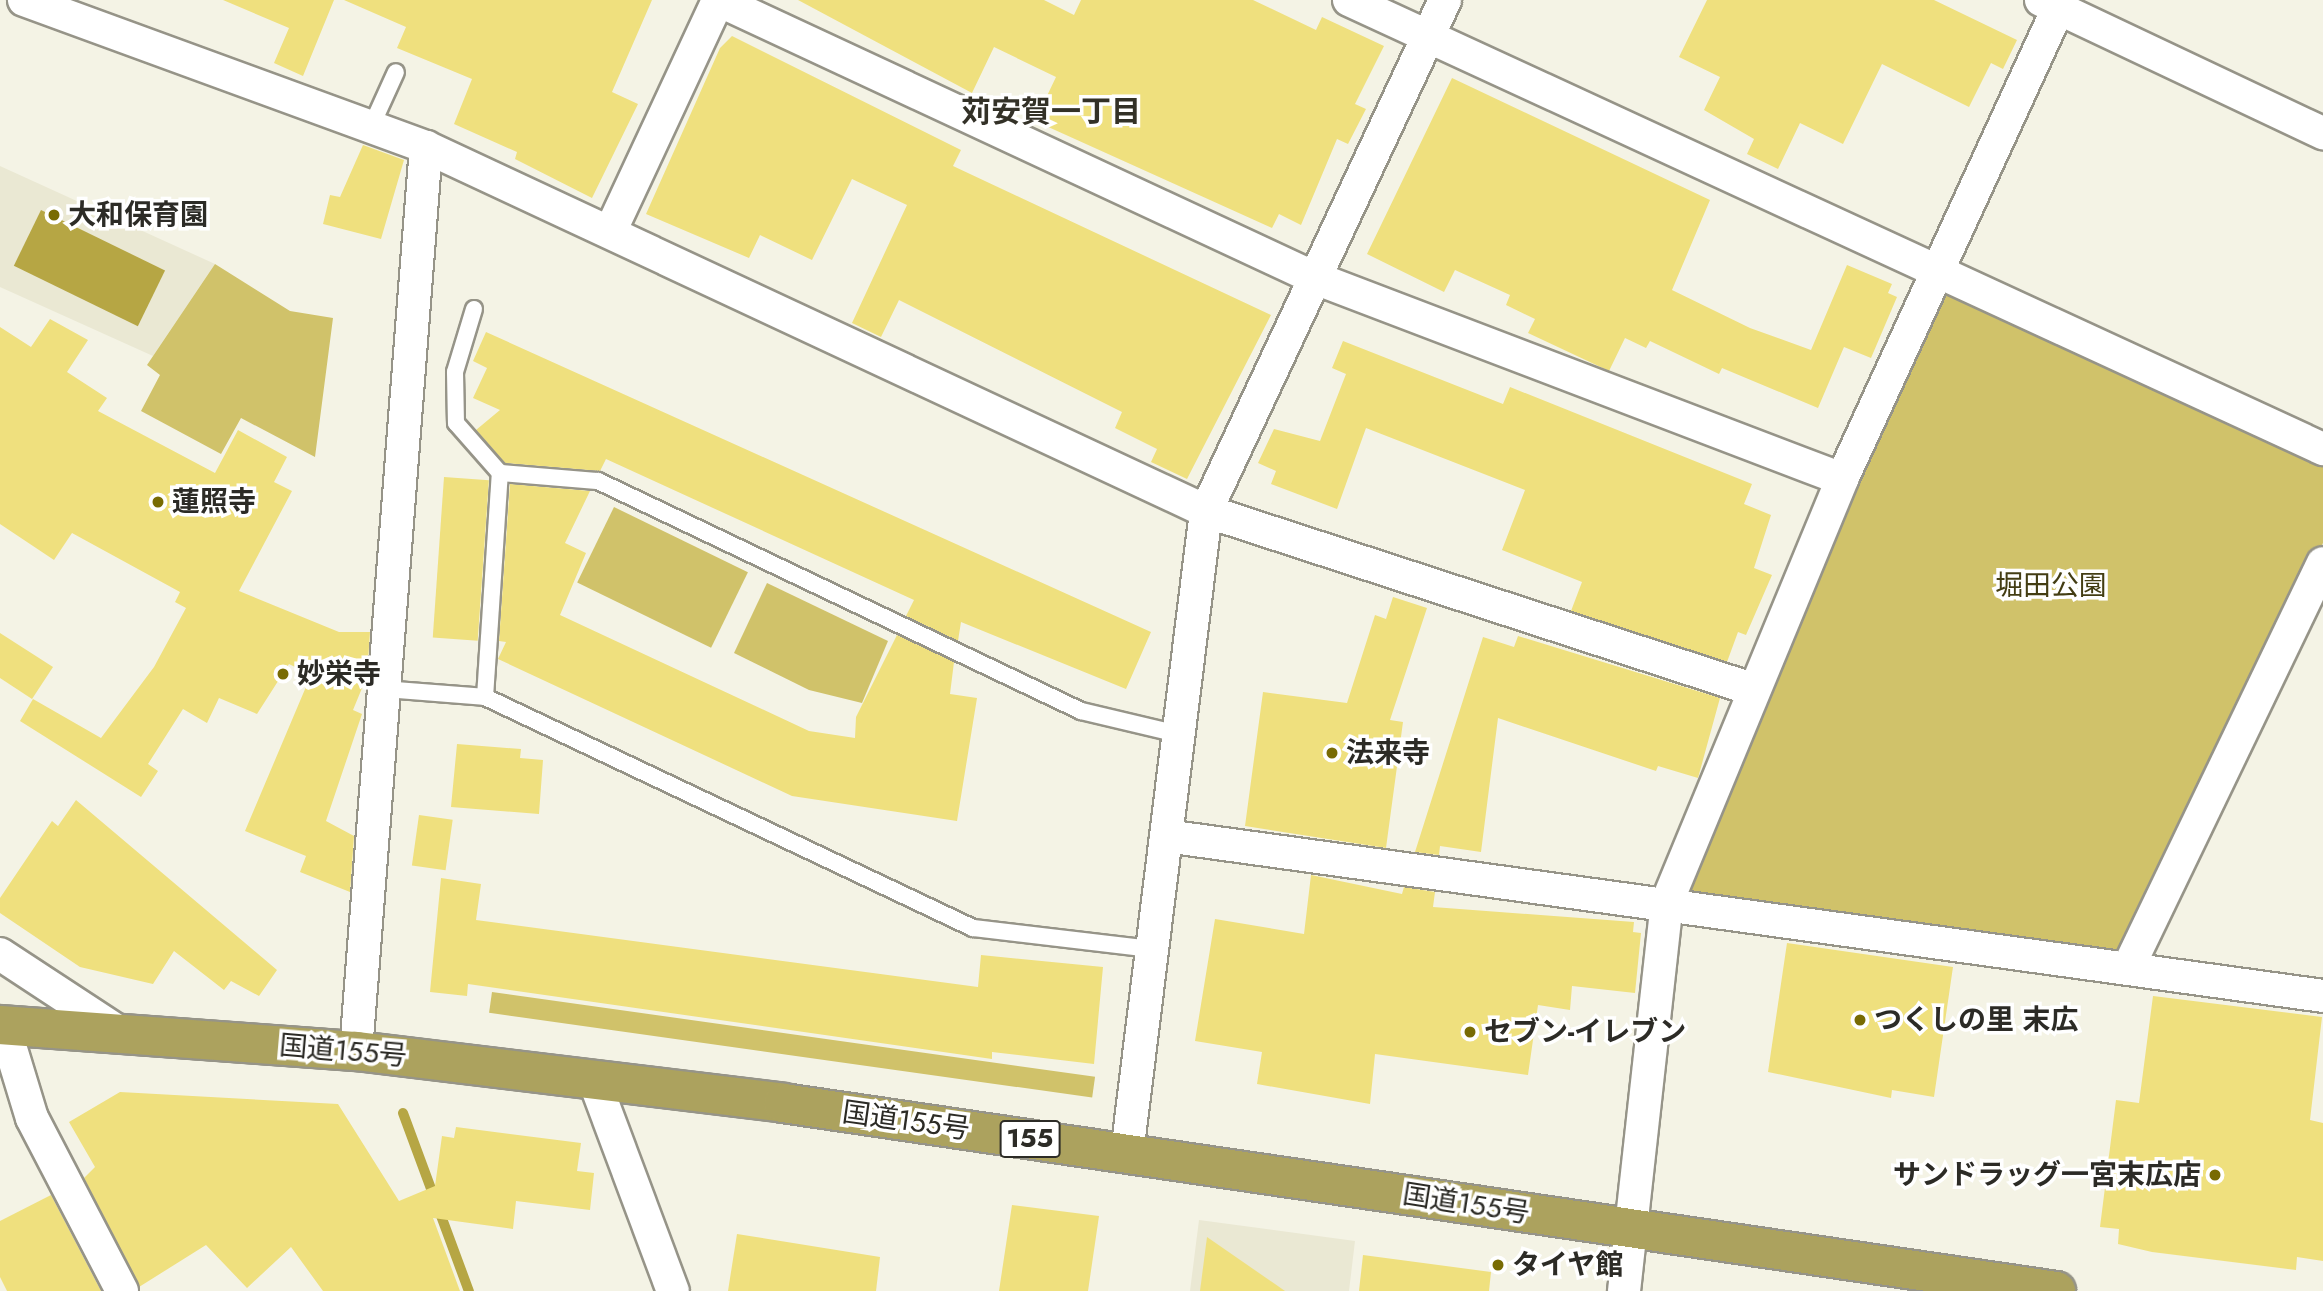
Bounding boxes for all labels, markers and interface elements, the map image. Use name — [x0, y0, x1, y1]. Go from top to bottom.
district label: 苅安賀一丁目 — [961, 94, 1141, 130]
place label: 大和保育園 — [68, 198, 208, 232]
marker: 大和保育園 — [46, 207, 62, 223]
place label: 蓮照寺 — [172, 485, 256, 519]
marker: 蓮照寺 — [150, 494, 166, 510]
park label: 堀田公園 — [1995, 569, 2107, 603]
place label: 妙栄寺 — [297, 657, 381, 691]
marker: 妙栄寺 — [275, 666, 291, 682]
place label: 法来寺 — [1346, 736, 1430, 770]
marker: 法来寺 — [1324, 745, 1340, 761]
place label: つくしの里 末広 — [1874, 1003, 2078, 1037]
marker: つくしの里 末広 — [1852, 1012, 1868, 1028]
place label: セブン-イレブン — [1484, 1015, 1686, 1049]
marker: セブン-イレブン — [1462, 1024, 1478, 1040]
street label: 国道155号 — [278, 1029, 408, 1073]
street label: 国道155号 — [840, 1095, 972, 1147]
road number: 155 — [998, 1116, 1062, 1162]
place label: サンドラッグ一宮末広店 — [1893, 1158, 2201, 1192]
marker: サンドラッグ一宮末広店 — [2207, 1167, 2223, 1183]
street label: 国道155号 — [1400, 1177, 1532, 1231]
place label: タイヤ館 — [1512, 1248, 1624, 1282]
marker: タイヤ館 — [1490, 1257, 1506, 1273]

